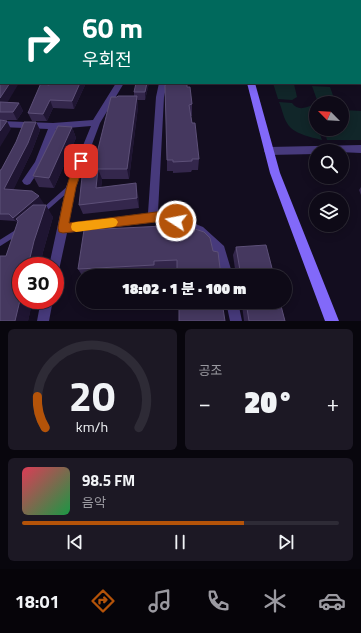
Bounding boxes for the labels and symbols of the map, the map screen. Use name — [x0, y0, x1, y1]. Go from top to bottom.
north arrow — [309, 96, 349, 136]
pin — [64, 144, 98, 178]
position arrow — [155, 200, 197, 242]
speed limit sign: 30 — [12, 257, 64, 309]

